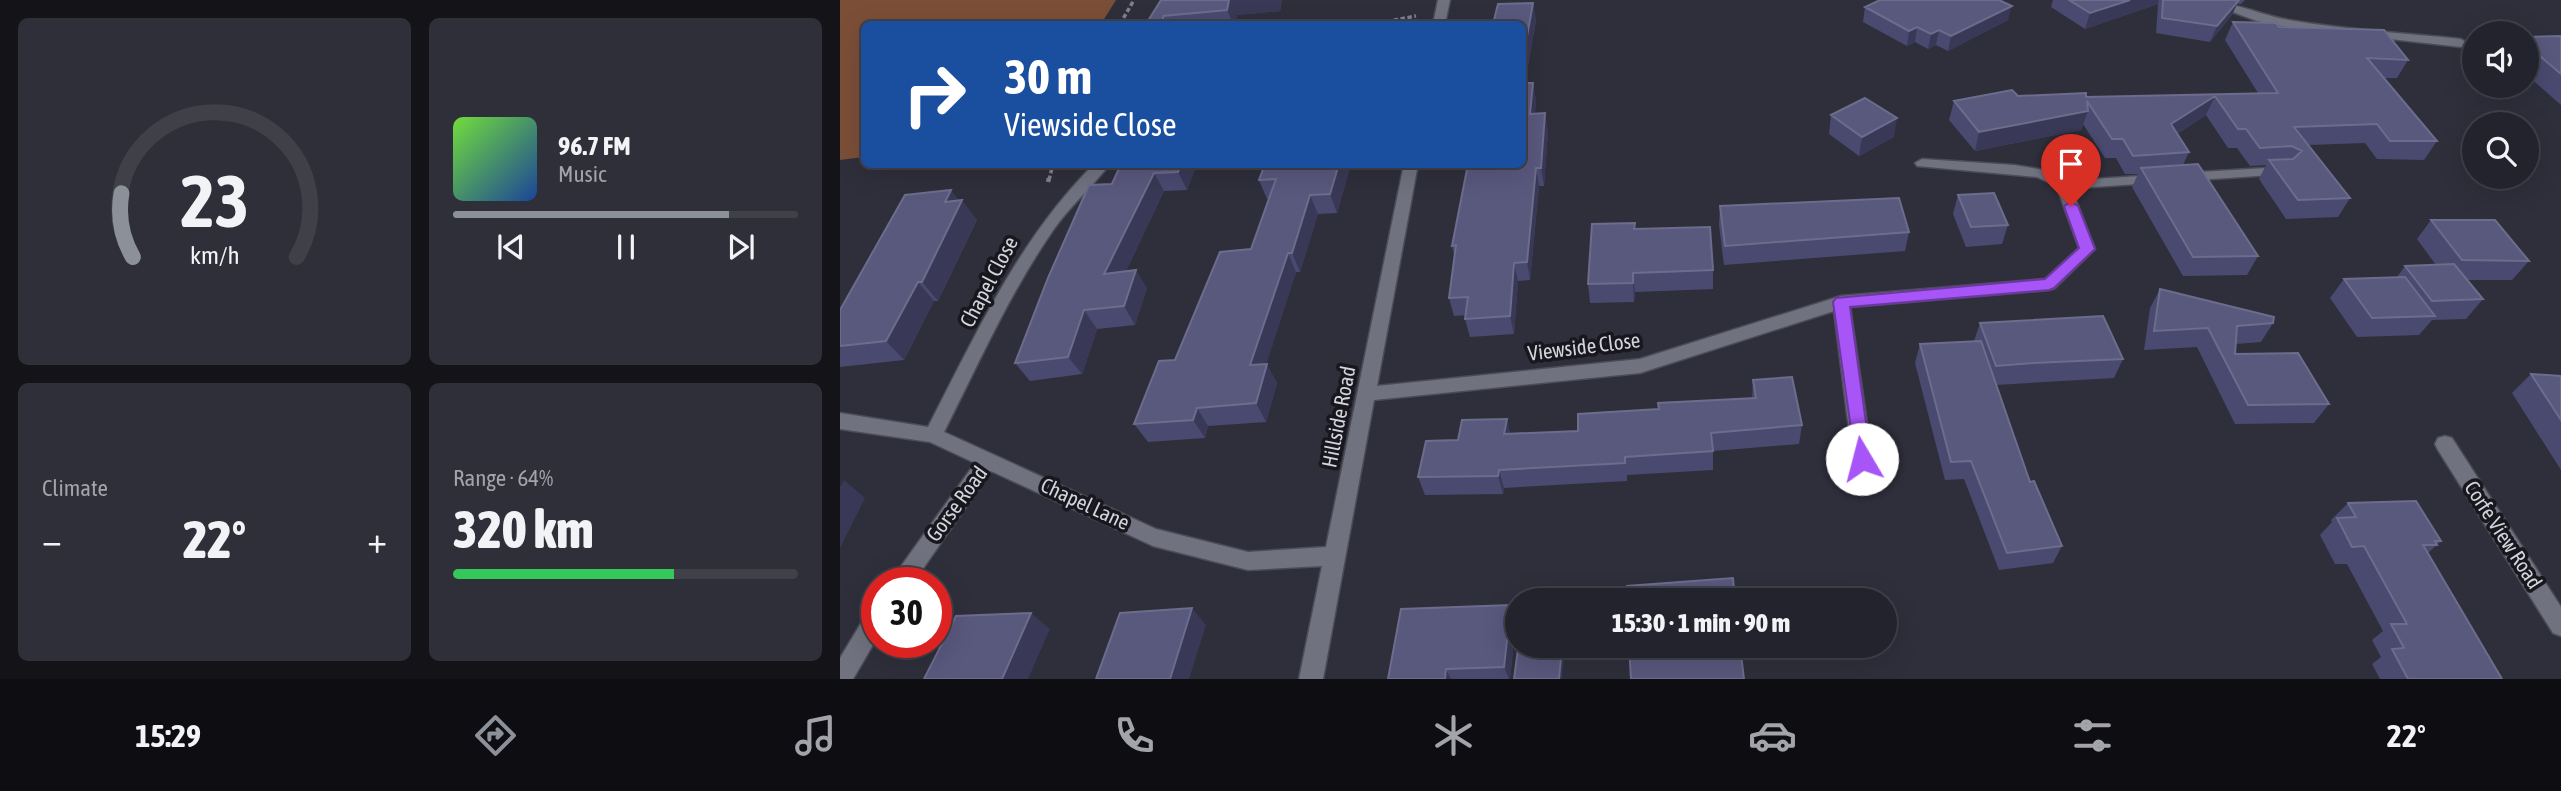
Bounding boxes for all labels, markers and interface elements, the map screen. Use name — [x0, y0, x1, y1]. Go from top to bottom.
map controls — [2462, 21, 2539, 189]
button: sound — [2462, 21, 2539, 98]
text: 30 m — [1004, 48, 1092, 104]
icon: right — [889, 49, 980, 140]
text: Viewside Close — [1004, 106, 1177, 143]
button: search — [2462, 112, 2539, 189]
text: 96.7 FM — [558, 131, 631, 161]
pin — [2041, 134, 2101, 206]
icon: arrive — [2052, 145, 2090, 183]
text: 23 — [180, 160, 249, 243]
text: Music — [558, 161, 606, 187]
icon: previous — [492, 228, 530, 266]
icon: pause — [607, 228, 645, 266]
icon: next — [722, 228, 760, 266]
street label: Chapel Close — [954, 232, 1022, 331]
text: km/h — [190, 241, 239, 269]
street label: Viewside Close — [1526, 327, 1642, 365]
street label: Hillside Road — [1316, 364, 1360, 470]
position arrow — [1825, 422, 1899, 496]
street label: Gorse Road — [921, 461, 991, 546]
text: Range · 64% — [453, 465, 553, 491]
street label: Chapel Lane — [1037, 472, 1134, 534]
text: Climate — [42, 475, 108, 501]
street label: Corfe View Road — [2460, 476, 2548, 593]
text: 320 km — [453, 499, 594, 559]
text: 22° — [183, 509, 246, 569]
text: − — [42, 518, 62, 561]
text: + — [367, 518, 387, 561]
speed limit sign: 30 — [861, 567, 952, 658]
text: 15:30 · 1 min · 90 m — [1612, 608, 1790, 638]
icon: directions — [471, 711, 520, 760]
icon: music — [791, 711, 840, 760]
icon: phone — [1110, 711, 1159, 760]
icon: climate — [1429, 711, 1478, 760]
icon: car — [1748, 711, 1797, 760]
icon: filters — [2068, 711, 2117, 760]
text: 15:29 — [135, 717, 201, 754]
text: 22° — [2387, 717, 2426, 754]

